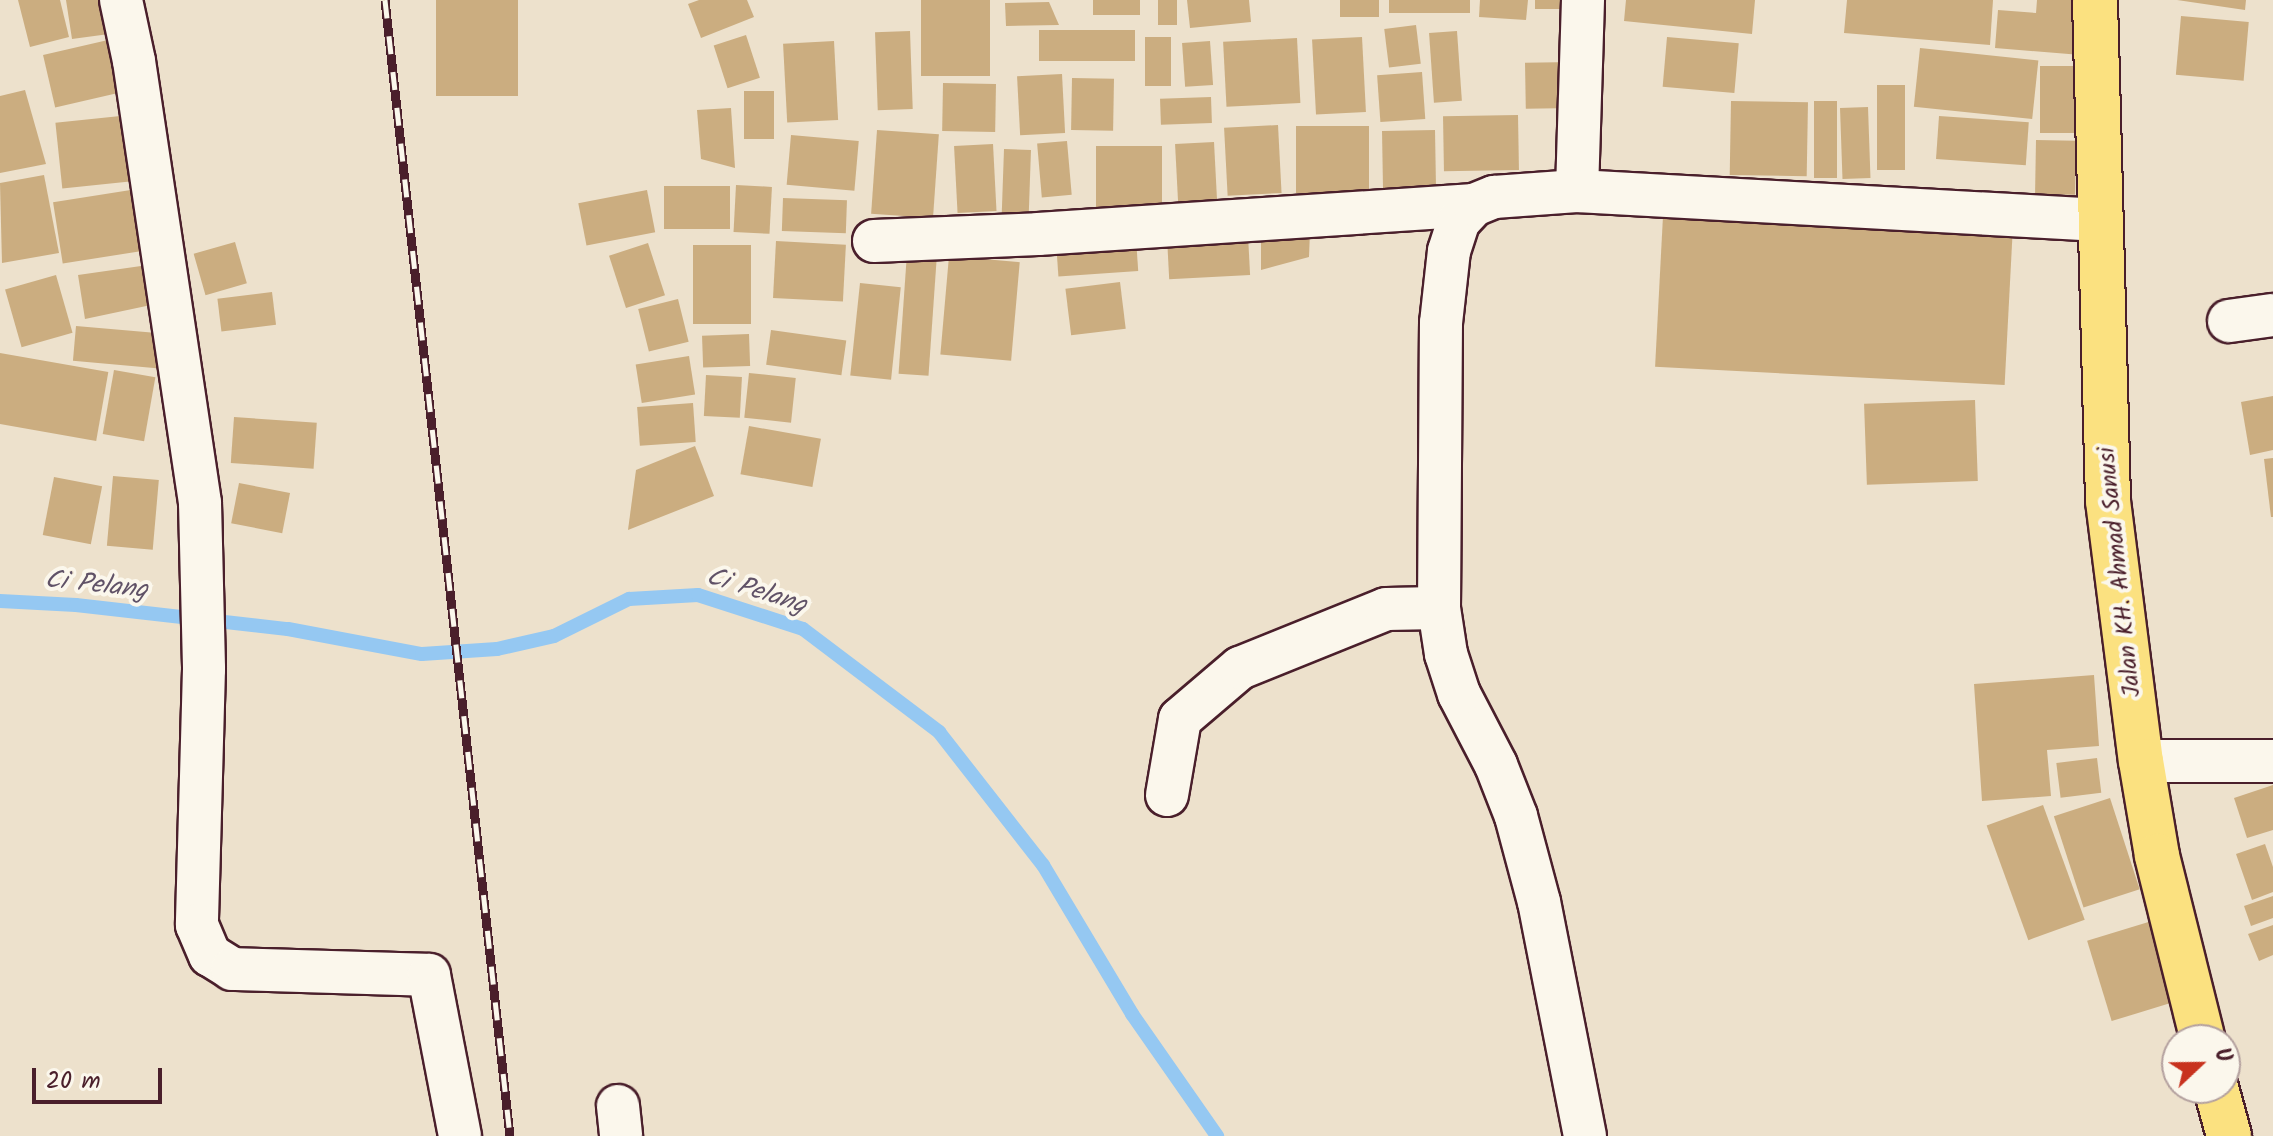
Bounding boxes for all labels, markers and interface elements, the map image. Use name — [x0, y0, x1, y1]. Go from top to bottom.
street label: Jalan KH. Ahmad Sanusi — [2093, 446, 2147, 698]
water label: Ci Pelang — [702, 562, 810, 622]
water label: Ci Pelang — [43, 565, 149, 607]
north arrow — [2161, 1024, 2241, 1104]
text: U — [2203, 1043, 2241, 1068]
scale bar — [36, 1052, 166, 1102]
text: 20 m — [46, 1062, 101, 1101]

